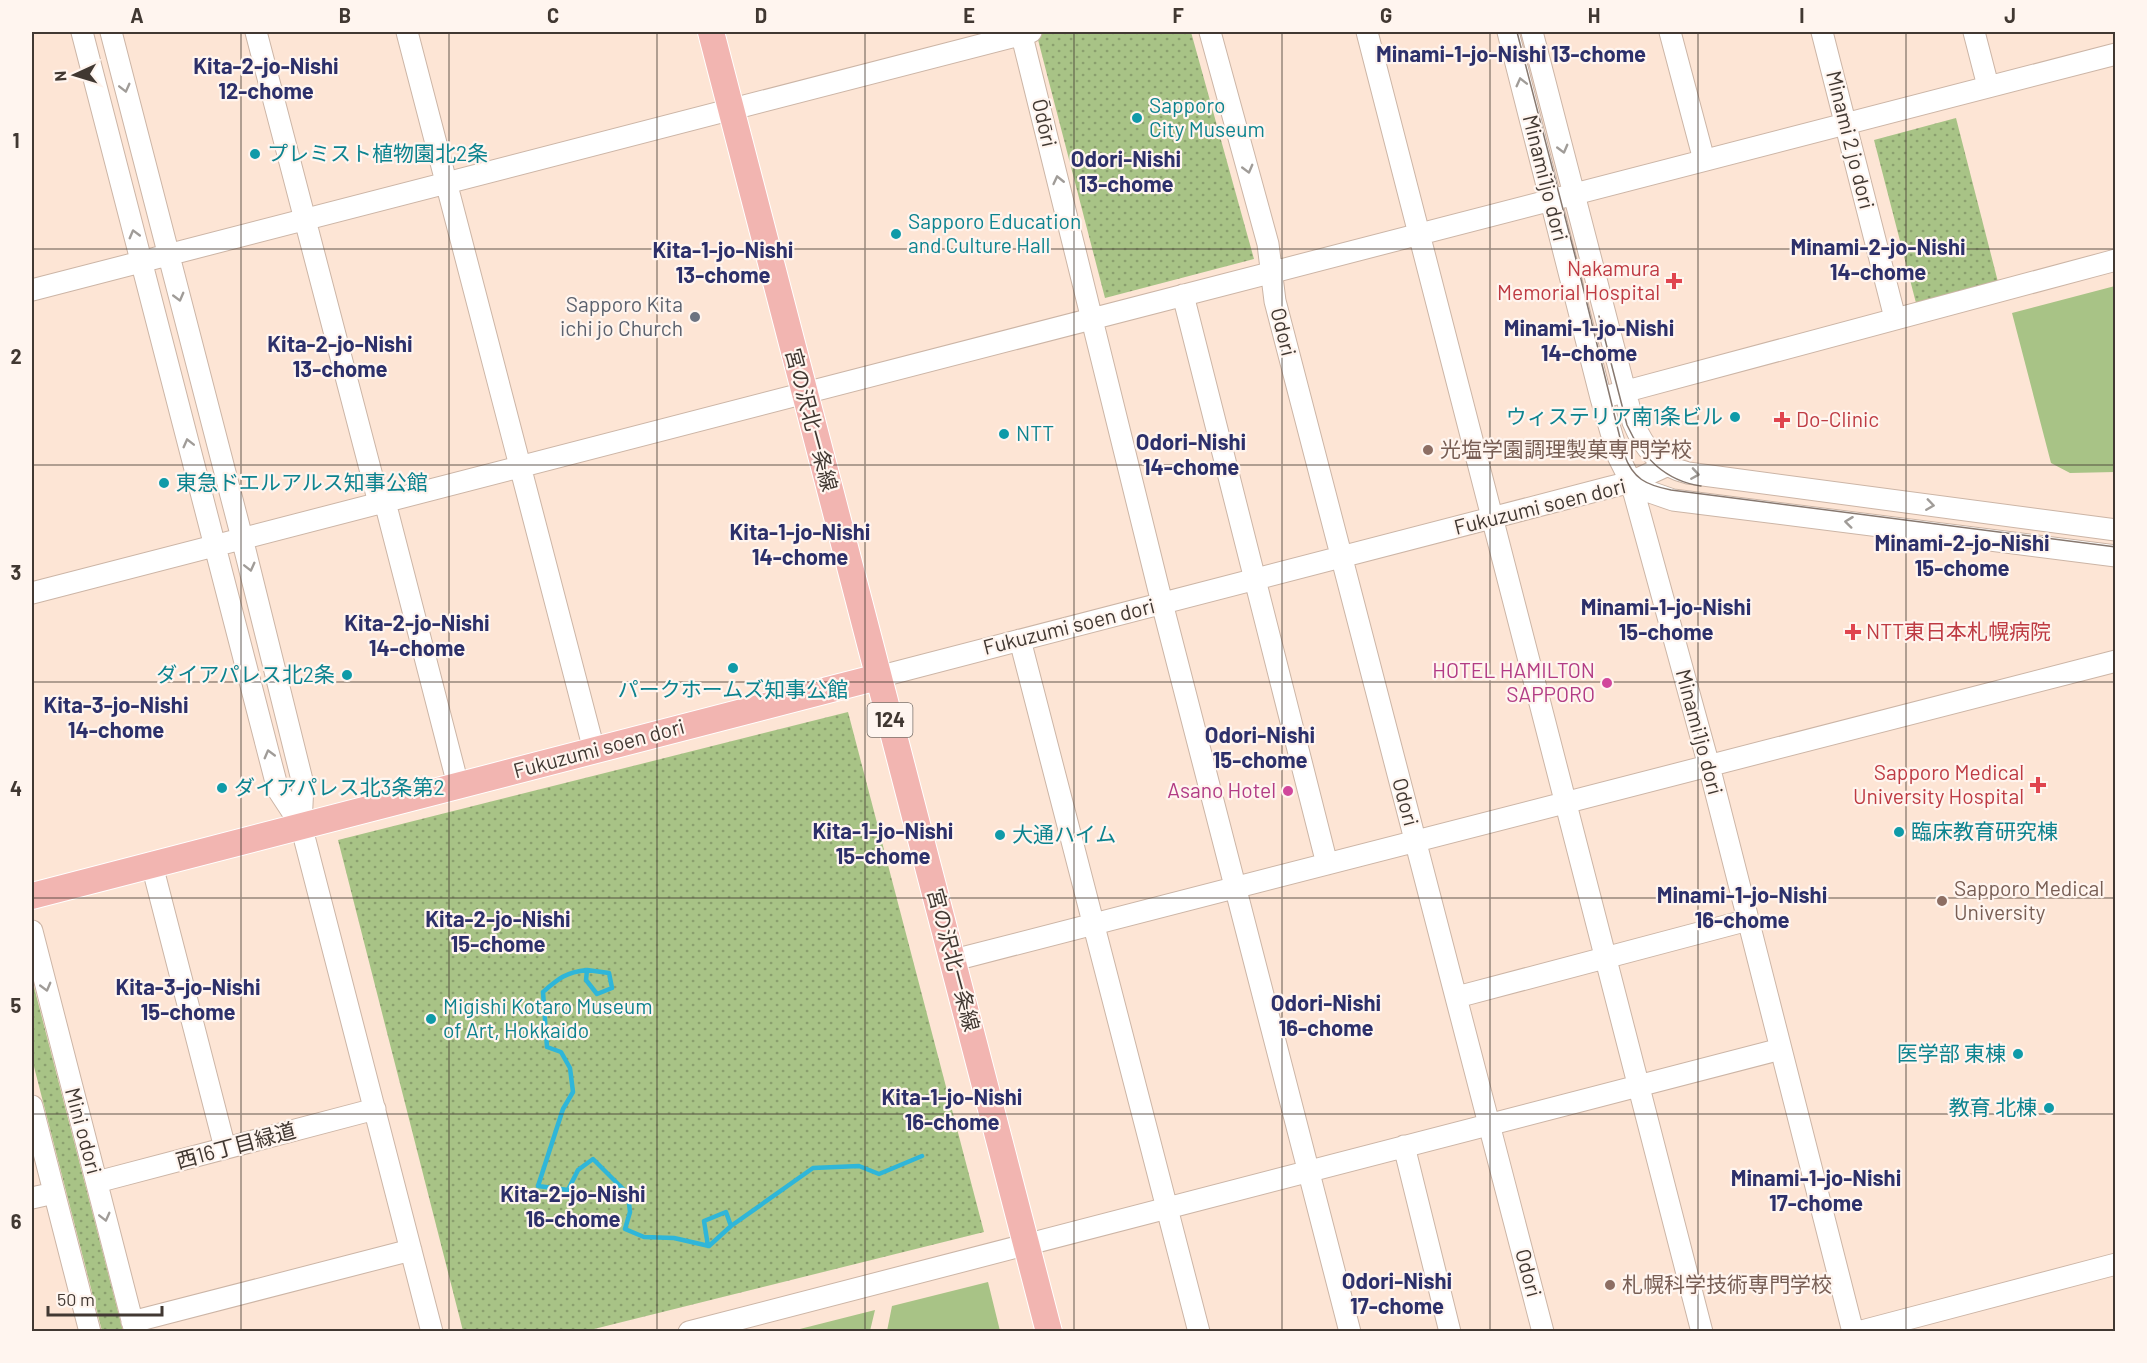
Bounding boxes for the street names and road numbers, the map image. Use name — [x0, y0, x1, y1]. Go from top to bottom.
street label: Minami 2 jo dori — [1822, 68, 1881, 211]
street label: Ōdōri — [1028, 96, 1063, 149]
street label: Minami1jo dori — [1519, 112, 1574, 243]
street label: Odori — [1266, 305, 1303, 358]
street label: 宮の沢北一条線 — [781, 345, 844, 494]
street label: Fukuzumi soen dori — [1451, 472, 1628, 539]
street label: Fukuzumi soen dori — [980, 592, 1157, 659]
street label: Minami1jo dori — [1672, 666, 1729, 797]
road number: 124 — [868, 703, 912, 737]
street label: Fukuzumi soen dori — [510, 713, 687, 782]
street label: Odori — [1388, 775, 1425, 828]
street label: 宮の沢北一条線 — [923, 885, 986, 1034]
street label: Mini odori — [61, 1085, 108, 1177]
street label: 西16丁目緑道 — [173, 1117, 298, 1173]
street label: Odori — [1511, 1246, 1548, 1299]

